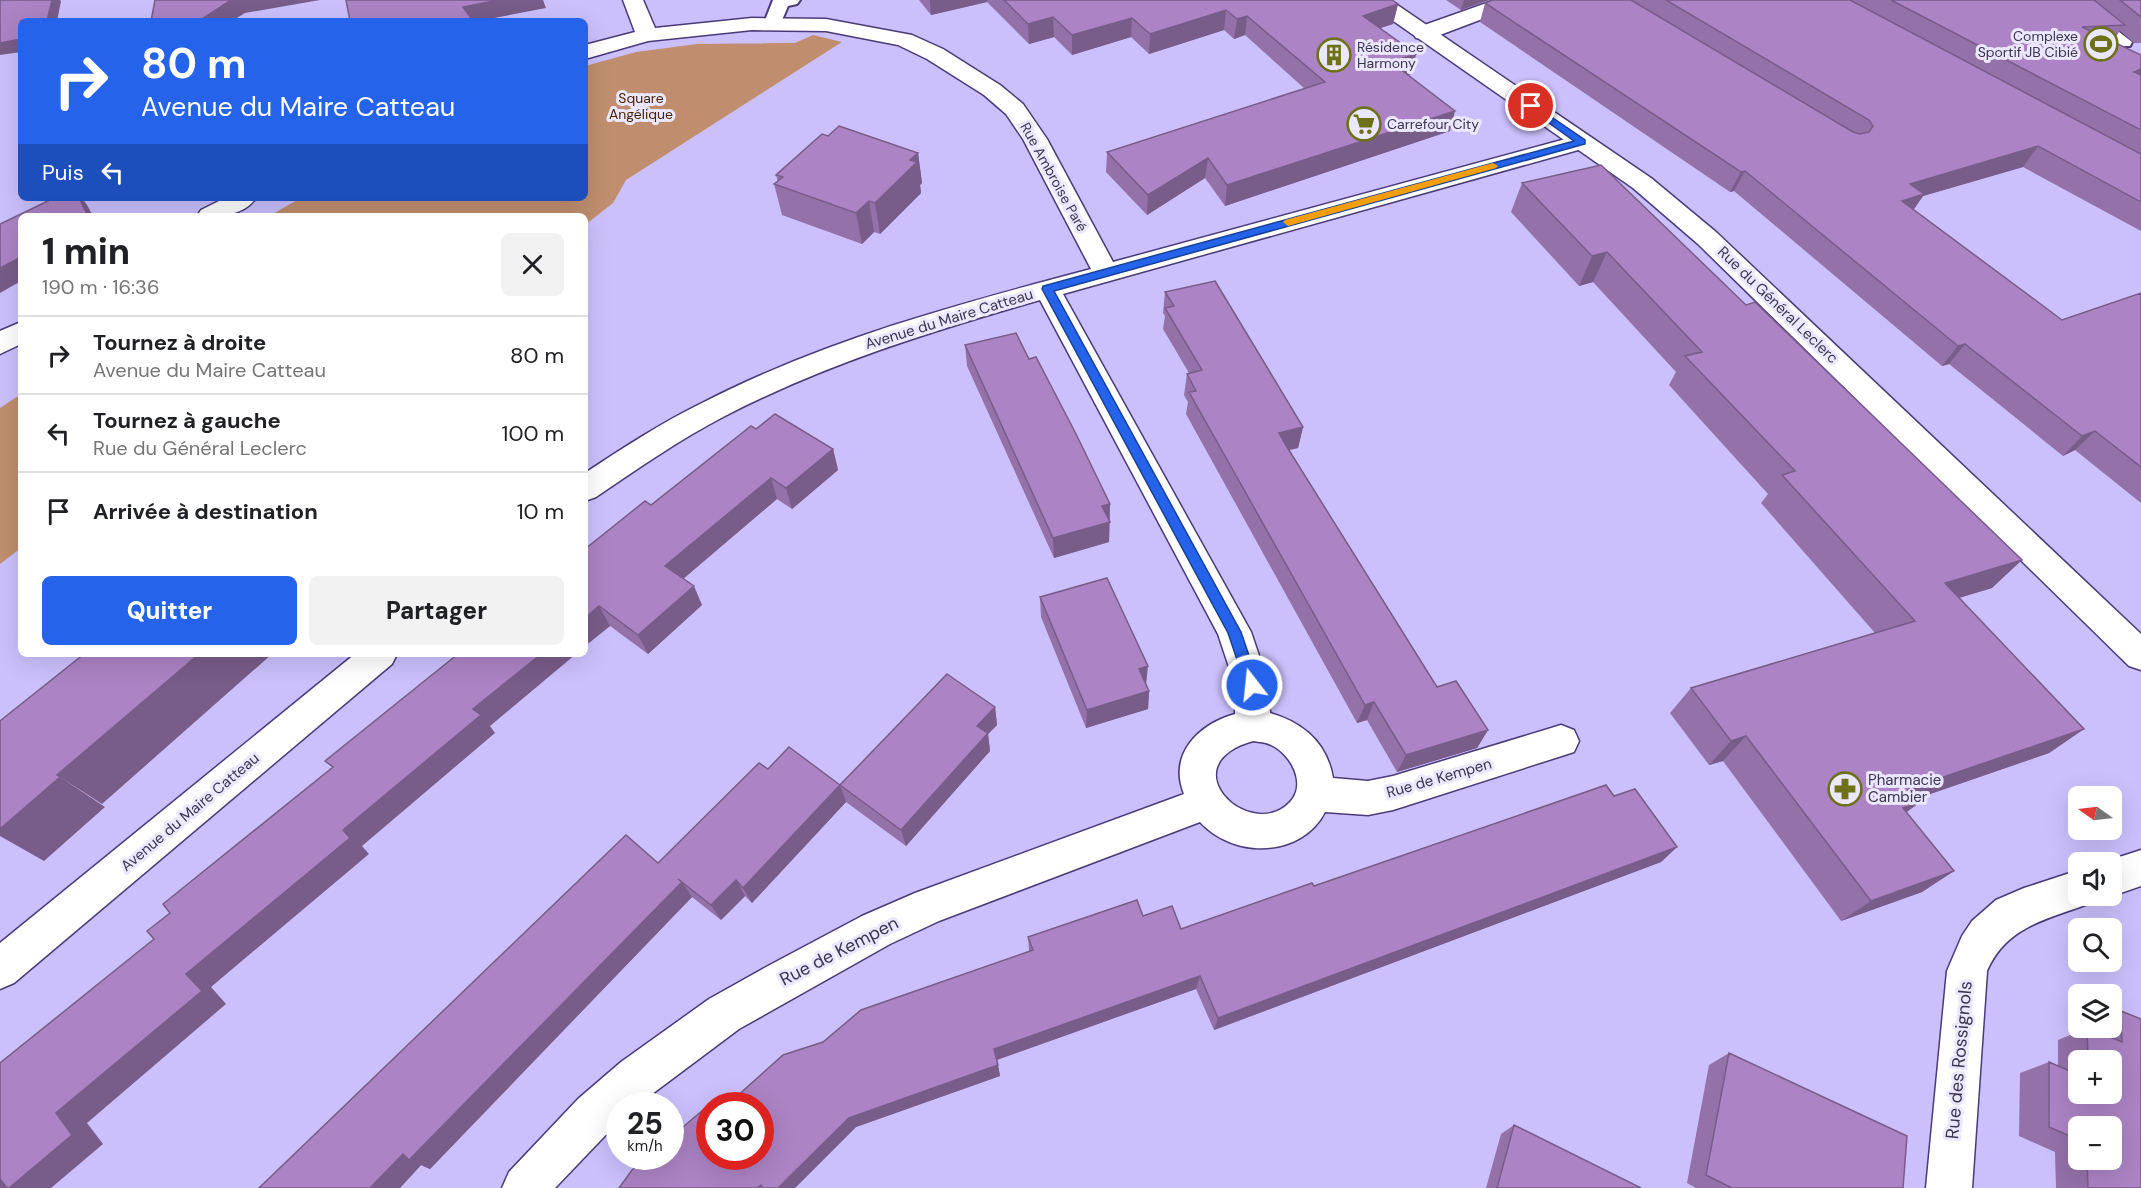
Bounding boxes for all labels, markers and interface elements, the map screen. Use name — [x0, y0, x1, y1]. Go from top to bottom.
sports icon: Complexe Sportif JB Cibié — [2083, 26, 2119, 62]
place label: Complexe Sportif JB Cibié — [1978, 27, 2078, 61]
text: 80 m — [141, 36, 247, 91]
building icon: Résidence Harmony — [1316, 37, 1352, 73]
place label: Résidence Harmony — [1357, 38, 1424, 72]
icon: right — [42, 42, 120, 120]
pin — [1505, 80, 1556, 131]
text: Avenue du Maire Catteau — [141, 89, 455, 124]
park label: Square Angélique — [609, 89, 673, 123]
icon: arrive — [1514, 89, 1547, 122]
supermarket icon: Carrefour City — [1346, 106, 1382, 142]
place label: Carrefour City — [1387, 115, 1479, 133]
street label: Rue Ambroise Paré — [1017, 119, 1091, 235]
icon: left — [96, 156, 129, 189]
text: Puis — [42, 158, 84, 187]
text: 1 min — [42, 228, 130, 275]
button: close — [501, 233, 564, 296]
street label: Rue du Général Leclerc — [1713, 242, 1843, 368]
text: 190 m · 16:36 — [42, 274, 159, 300]
street label: Avenue du Maire Catteau — [863, 284, 1035, 354]
text: Tournez à droite — [93, 328, 266, 357]
icon: right — [42, 339, 75, 372]
text: 80 m — [510, 341, 564, 370]
text: Avenue du Maire Catteau — [93, 357, 326, 383]
text: Tournez à gauche — [93, 406, 281, 435]
icon: left — [42, 417, 75, 450]
text: 100 m — [502, 419, 564, 448]
text: Rue du Général Leclerc — [93, 435, 307, 461]
icon: arrive — [42, 495, 75, 528]
text: Arrivée à destination — [93, 497, 318, 526]
text: 10 m — [517, 497, 564, 526]
button: Quitter — [42, 576, 297, 645]
button: Partager — [309, 576, 564, 645]
position arrow — [1220, 653, 1284, 717]
street label: Avenue du Maire Catteau — [117, 748, 263, 876]
street label: Rue de Kempen — [1384, 753, 1494, 803]
place label: Pharmacie Cambier — [1868, 770, 1941, 807]
pharmacy icon: Pharmacie Cambier — [1827, 771, 1863, 807]
north arrow — [2068, 786, 2122, 840]
map controls — [2068, 786, 2122, 1170]
button: sound — [2068, 852, 2122, 906]
street label: Rue de Kempen — [775, 911, 903, 991]
button: search — [2068, 918, 2122, 972]
street label: Rue des Rossignols — [1940, 980, 1978, 1140]
button: layers — [2068, 984, 2122, 1038]
button: + — [2068, 1050, 2122, 1104]
speed limit sign: 30 — [696, 1092, 774, 1170]
text: 25 — [627, 1104, 663, 1143]
button: − — [2068, 1116, 2122, 1170]
text: km/h — [627, 1136, 663, 1156]

